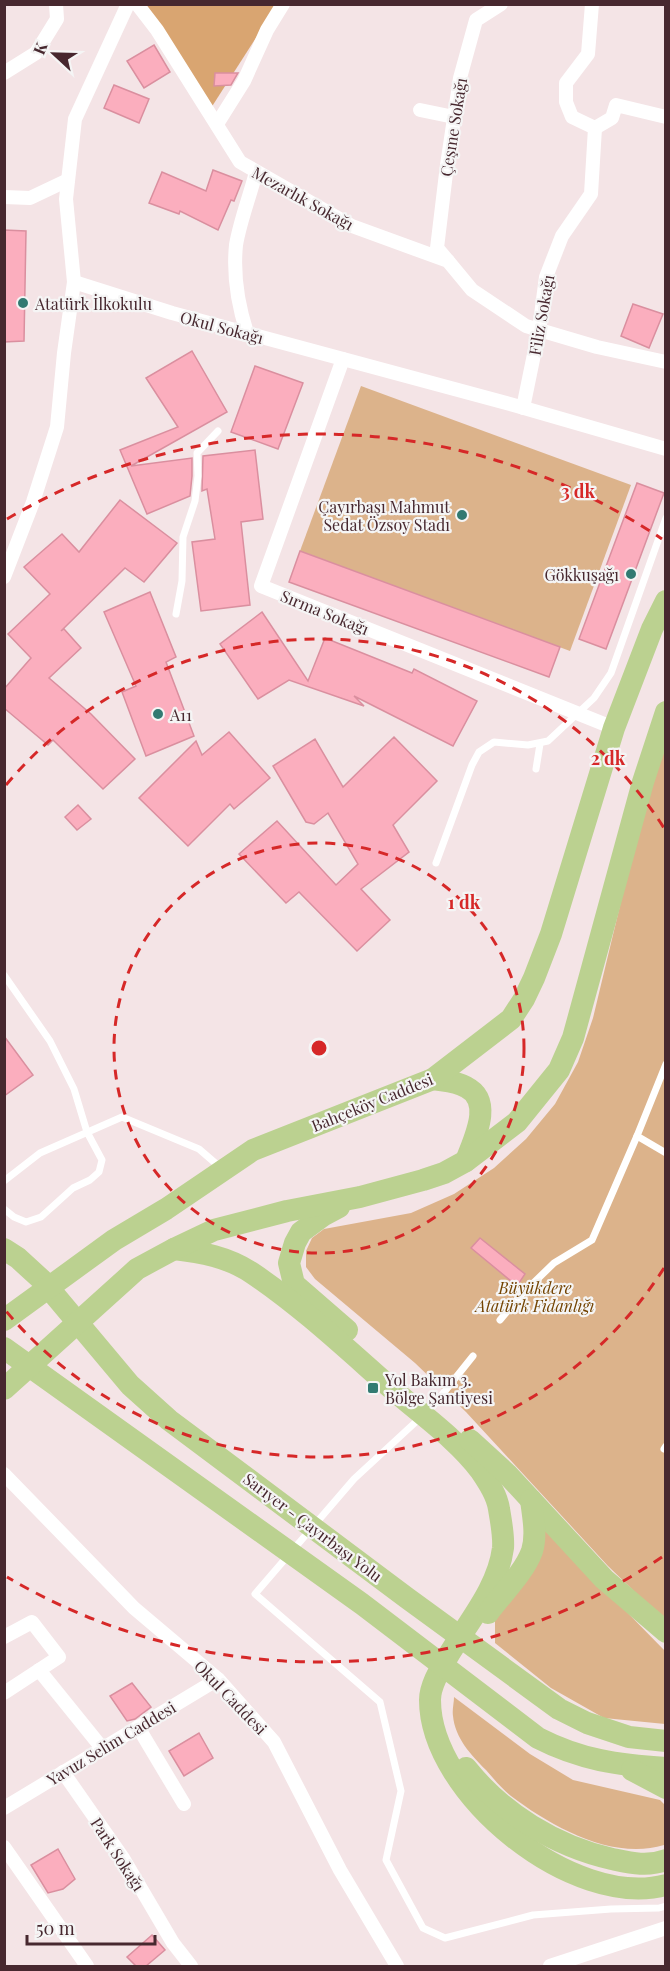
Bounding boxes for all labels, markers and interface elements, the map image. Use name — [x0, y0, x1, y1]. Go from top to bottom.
north arrow — [24, 24, 84, 84]
text: K — [28, 38, 52, 57]
street label: Çeşme Sokağı — [435, 76, 471, 178]
street label: Mezarlık Sokağı — [249, 161, 358, 235]
street label: Filiz Sokağı — [524, 273, 558, 357]
place label: Atatürk İlkokulu — [34, 293, 152, 314]
marker: Atatürk İlkokulu — [16, 296, 30, 310]
street label: Okul Sokağı — [178, 306, 266, 348]
text: 3 dk — [561, 479, 596, 503]
place label: Çayırbaşı Mahmut Sedat Özsoy Stadı — [318, 496, 450, 535]
marker: Çayırbaşı Mahmut Sedat Özsoy Stadı — [455, 508, 469, 522]
place label: Gökkuşağı — [544, 564, 619, 585]
marker: Gökkuşağı — [624, 567, 638, 581]
street label: Sırma Sokağı — [278, 585, 373, 639]
place label: A11 — [169, 704, 192, 725]
marker: A11 — [151, 707, 165, 721]
text: 2 dk — [591, 746, 626, 770]
text: 1 dk — [448, 890, 481, 914]
centre of rings — [309, 1038, 329, 1058]
street label: Bahçeköy Caddesi — [308, 1068, 436, 1136]
park label: Büyükdere Atatürk Fidanlığı — [474, 1277, 595, 1316]
place label: Yol Bakım 3. Bölge Şantiyesi — [384, 1369, 493, 1408]
marker: Yol Bakım 3. Bölge Şantiyesi — [366, 1381, 380, 1395]
street label: Sarıyer - Çayırbaşı Yolu — [239, 1468, 387, 1586]
street label: Okul Caddesi — [190, 1655, 272, 1739]
street label: Yavuz Selim Caddesi — [42, 1696, 180, 1790]
street label: Park Sokağı — [86, 1813, 150, 1895]
scale bar — [27, 1908, 154, 1946]
text: 50 m — [36, 1916, 75, 1940]

